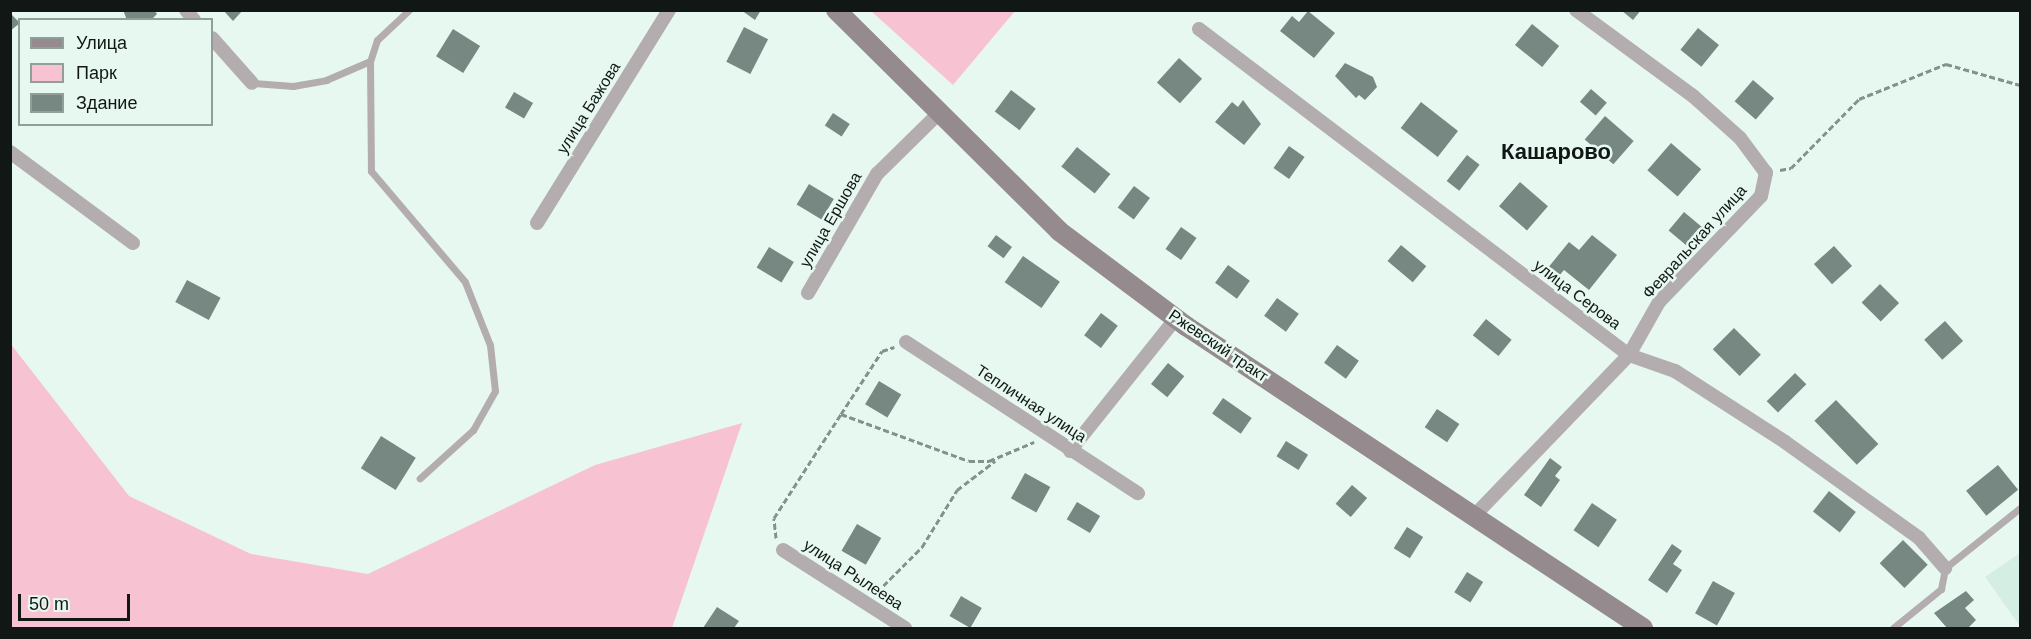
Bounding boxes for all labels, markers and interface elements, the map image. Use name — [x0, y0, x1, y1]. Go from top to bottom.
legend — [18, 18, 213, 126]
text: Улица — [76, 33, 127, 53]
street label: улица Бажова — [553, 59, 625, 157]
text: Парк — [76, 63, 117, 83]
text: Здание — [76, 93, 137, 113]
district label: Кашарово — [1501, 139, 1611, 165]
street label: улица Ершова — [796, 169, 866, 271]
street label: Февральская улица — [1639, 181, 1751, 303]
street label: улица Серова — [1530, 256, 1624, 334]
street label: Ржевский тракт — [1165, 306, 1271, 386]
street label: Тепличная улица — [972, 361, 1090, 447]
street label: улица Рылеева — [800, 536, 906, 614]
scale bar — [21, 582, 134, 620]
text: 50 m — [29, 594, 69, 614]

